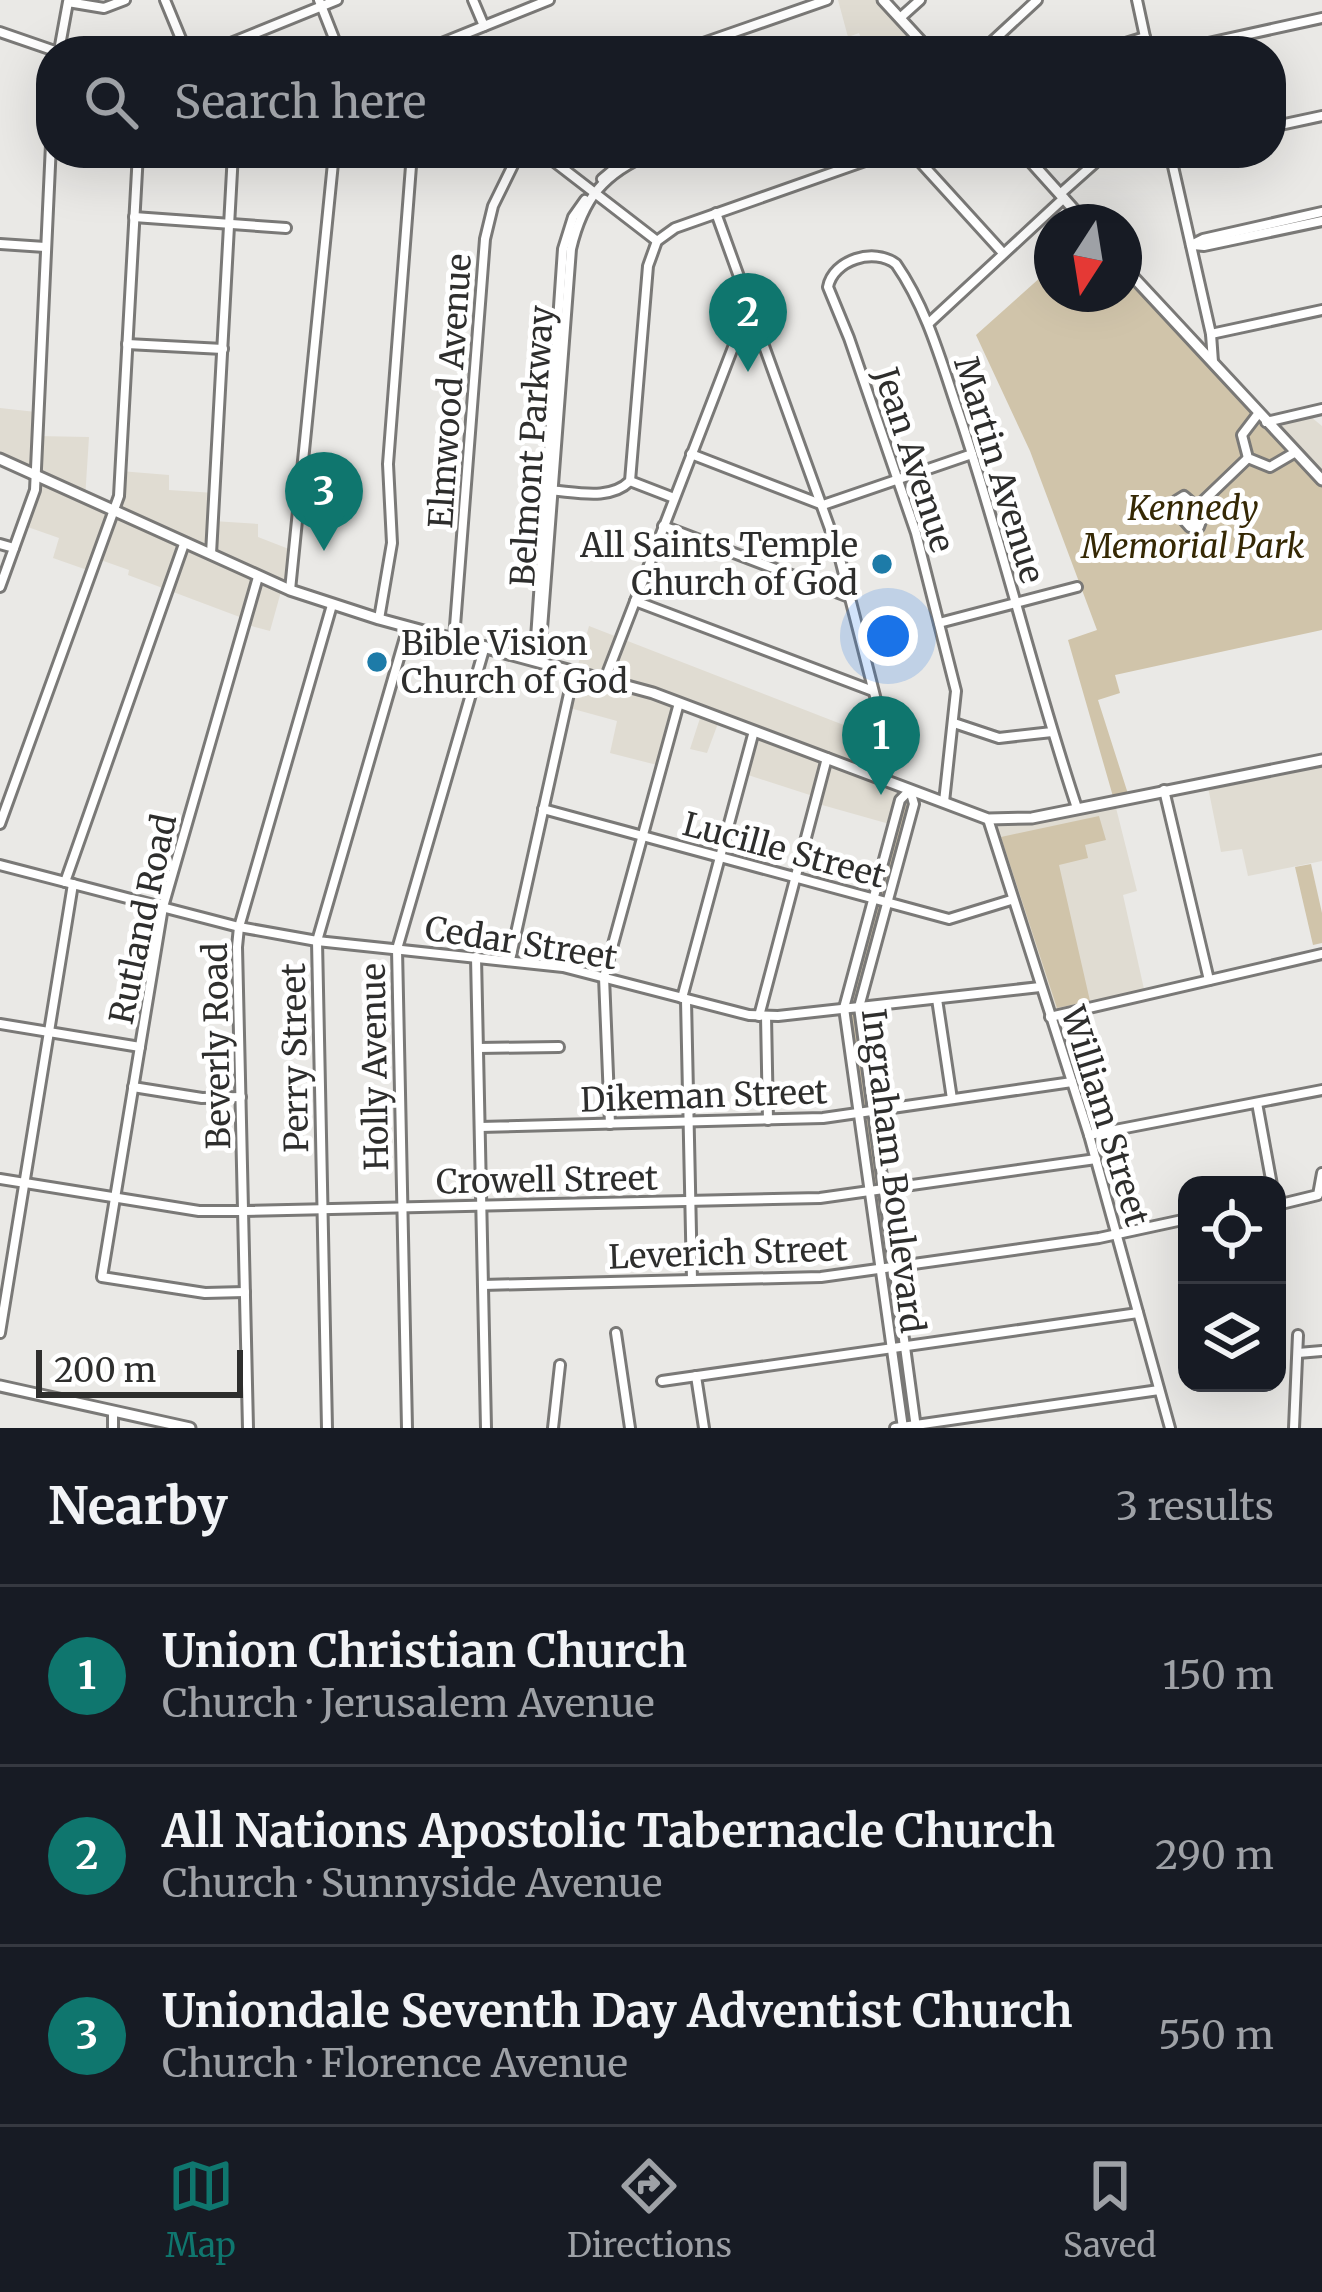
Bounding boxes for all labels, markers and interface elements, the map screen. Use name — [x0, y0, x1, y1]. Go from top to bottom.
search box — [36, 36, 1286, 168]
icon: search — [78, 69, 144, 135]
text: Search here — [174, 74, 426, 130]
north arrow — [1034, 204, 1142, 312]
street label: Elmwood Avenue — [420, 252, 480, 530]
pin: 2 — [709, 273, 787, 372]
street label: Belmont Parkway — [502, 303, 562, 588]
street label: Martin Avenue — [945, 352, 1053, 588]
street label: Jean Avenue — [865, 362, 963, 557]
pin: 3 — [285, 452, 363, 551]
park label: Kennedy Memorial Park — [1079, 488, 1305, 567]
place label: All Saints Temple Church of God — [579, 525, 858, 604]
marker: All Saints Temple Church of God — [869, 551, 895, 577]
your location — [858, 606, 918, 666]
place label: Bible Vision Church of God — [401, 623, 628, 702]
marker: Bible Vision Church of God — [364, 649, 390, 675]
pin: 1 — [842, 696, 920, 795]
street label: Lucille Street — [678, 803, 890, 897]
street label: Rutland Road — [101, 810, 185, 1028]
street label: Cedar Street — [422, 908, 620, 978]
street label: Beverly Road — [195, 942, 239, 1150]
street label: Perry Street — [273, 963, 317, 1153]
street label: Holly Avenue — [353, 963, 397, 1171]
street label: William Street — [1052, 1000, 1158, 1231]
street label: Ingraham Boulevard — [853, 1007, 933, 1335]
street label: Dikeman Street — [580, 1071, 828, 1121]
street label: Crowell Street — [436, 1158, 658, 1202]
map controls — [1178, 1176, 1286, 1392]
button: locate — [1178, 1176, 1286, 1284]
street label: Leverich Street — [608, 1228, 849, 1278]
button: layers — [1178, 1284, 1286, 1392]
scale bar — [36, 1344, 243, 1397]
text: 200 m — [54, 1350, 156, 1391]
text: Nearby — [48, 1474, 228, 1538]
text: 3 results — [1116, 1482, 1274, 1531]
text: Union Christian Church — [162, 1623, 687, 1679]
text: 1 — [78, 1651, 96, 1700]
text: 150 m — [1162, 1651, 1274, 1700]
text: Church · Jerusalem Avenue — [162, 1679, 655, 1728]
text: All Nations Apostolic Tabernacle Church — [162, 1803, 1055, 1859]
text: 2 — [76, 1831, 98, 1880]
text: 290 m — [1155, 1831, 1274, 1880]
text: Church · Sunnyside Avenue — [162, 1859, 662, 1908]
text: Uniondale Seventh Day Adventist Church — [162, 1983, 1072, 2039]
text: 3 — [76, 2011, 98, 2060]
text: 550 m — [1158, 2011, 1274, 2060]
text: Church · Florence Avenue — [162, 2039, 628, 2088]
tab: Map — [166, 2153, 236, 2266]
tab: Directions — [567, 2153, 732, 2266]
tab: Saved — [1063, 2153, 1156, 2266]

